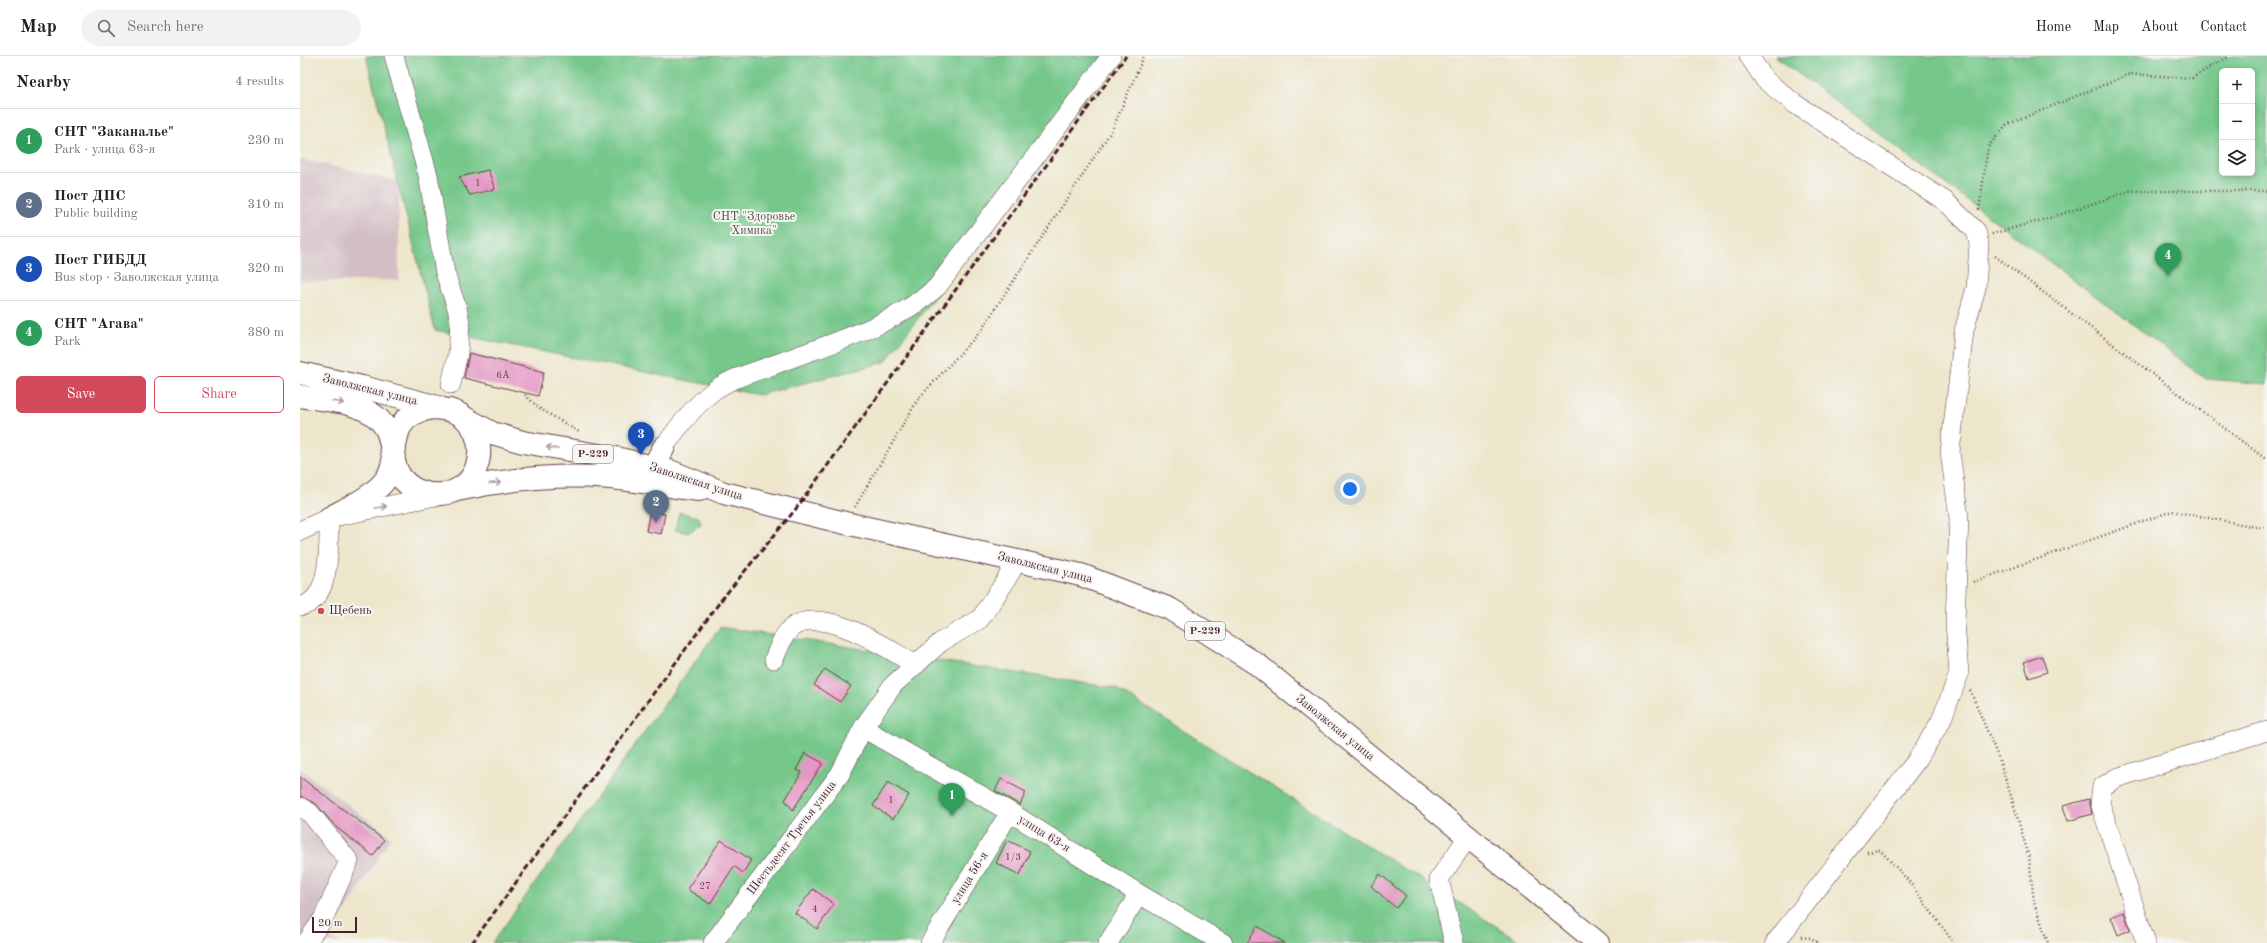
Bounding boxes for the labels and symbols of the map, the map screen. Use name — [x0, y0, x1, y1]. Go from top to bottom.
house number: 1 — [475, 178, 481, 188]
park label: СНТ "Здоровье Химика" — [713, 211, 796, 237]
pin: 4 — [2155, 243, 2181, 276]
house number: 6А — [496, 370, 510, 380]
street label: Заволжская улица — [321, 372, 419, 408]
one-way arrow — [331, 399, 344, 407]
pin: 3 — [628, 422, 654, 455]
one-way arrow — [546, 444, 559, 452]
road number: Р-229 — [573, 445, 613, 463]
street label: Заволжская улица — [648, 461, 744, 503]
one-way arrow — [488, 479, 501, 486]
your location — [1340, 479, 1360, 499]
pin: 2 — [643, 490, 669, 523]
one-way arrow — [374, 503, 387, 511]
street label: Заволжская улица — [996, 550, 1094, 586]
place label: Щебень — [329, 605, 372, 617]
marker: Щебень — [316, 606, 326, 616]
road number: Р-229 — [1185, 622, 1225, 640]
street label: Заволжская улица — [1293, 693, 1377, 763]
street label: Шестьдесят Третья улица — [745, 779, 839, 897]
pin: 1 — [939, 783, 965, 816]
house number: 1 — [888, 795, 894, 805]
street label: улица 63-я — [1016, 813, 1072, 855]
street label: улица 56-я — [949, 849, 991, 906]
house number: 1/3 — [1005, 852, 1021, 862]
house number: 27 — [699, 881, 711, 891]
house number: 4 — [812, 904, 818, 914]
scale bar — [312, 915, 357, 934]

